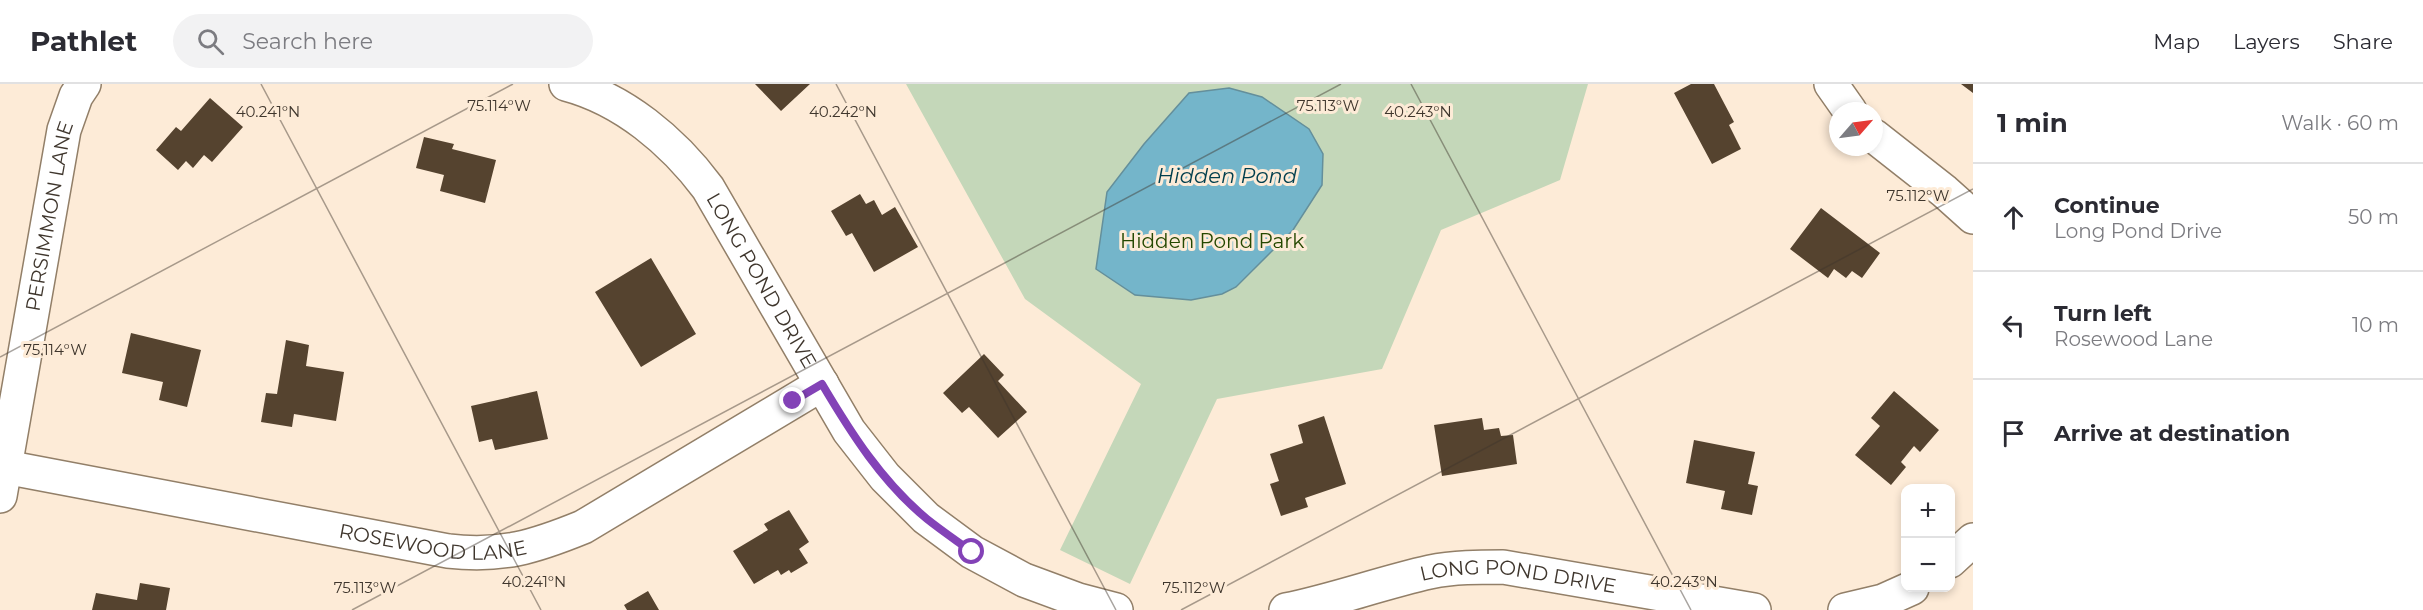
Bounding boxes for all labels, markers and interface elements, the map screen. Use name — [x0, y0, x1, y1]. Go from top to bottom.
search box — [173, 14, 593, 68]
text: Pathlet — [30, 24, 137, 58]
icon: search — [194, 25, 227, 58]
text: Search here — [242, 28, 373, 55]
text: Map — [2153, 29, 2200, 54]
text: Layers — [2233, 29, 2300, 54]
text: Share — [2333, 29, 2393, 54]
text: 75.114°W — [467, 96, 531, 115]
text: 75.113°W — [1297, 96, 1360, 115]
text: 40.241°N — [236, 102, 300, 121]
text: 40.242°N — [809, 102, 877, 121]
text: 40.243°N — [1384, 102, 1452, 121]
north arrow — [1829, 102, 1883, 156]
text: 1 min — [1997, 107, 2068, 139]
text: Walk · 60 m — [2281, 111, 2399, 135]
street label: PERSIMMON LANE — [21, 118, 78, 313]
water label: Hidden Pond — [1157, 163, 1298, 188]
text: 75.112°W — [1887, 186, 1950, 205]
street label: LONG POND DRIVE — [701, 189, 822, 372]
text: Continue — [2054, 192, 2160, 219]
icon: ahead — [1997, 201, 2030, 234]
text: 50 m — [2348, 205, 2399, 229]
text: Long Pond Drive — [2054, 219, 2222, 243]
park label: Hidden Pond Park — [1120, 229, 1304, 253]
text: Turn left — [2054, 300, 2152, 327]
icon: left — [1997, 309, 2030, 342]
text: 10 m — [2352, 313, 2399, 337]
text: Rosewood Lane — [2054, 327, 2213, 351]
text: 75.114°W — [23, 340, 87, 359]
route end — [779, 387, 805, 413]
icon: arrive — [1997, 417, 2030, 450]
text: Arrive at destination — [2054, 420, 2290, 447]
map controls — [1901, 484, 1955, 592]
button: + — [1901, 484, 1955, 538]
street label: ROSEWOOD LANE — [337, 519, 529, 565]
route start — [958, 538, 984, 564]
button: − — [1901, 538, 1955, 592]
street label: LONG POND DRIVE — [1417, 555, 1618, 598]
text: 40.241°N — [502, 572, 566, 591]
text: 40.243°N — [1650, 572, 1718, 591]
text: 75.113°W — [334, 578, 397, 597]
text: 75.112°W — [1163, 578, 1226, 597]

